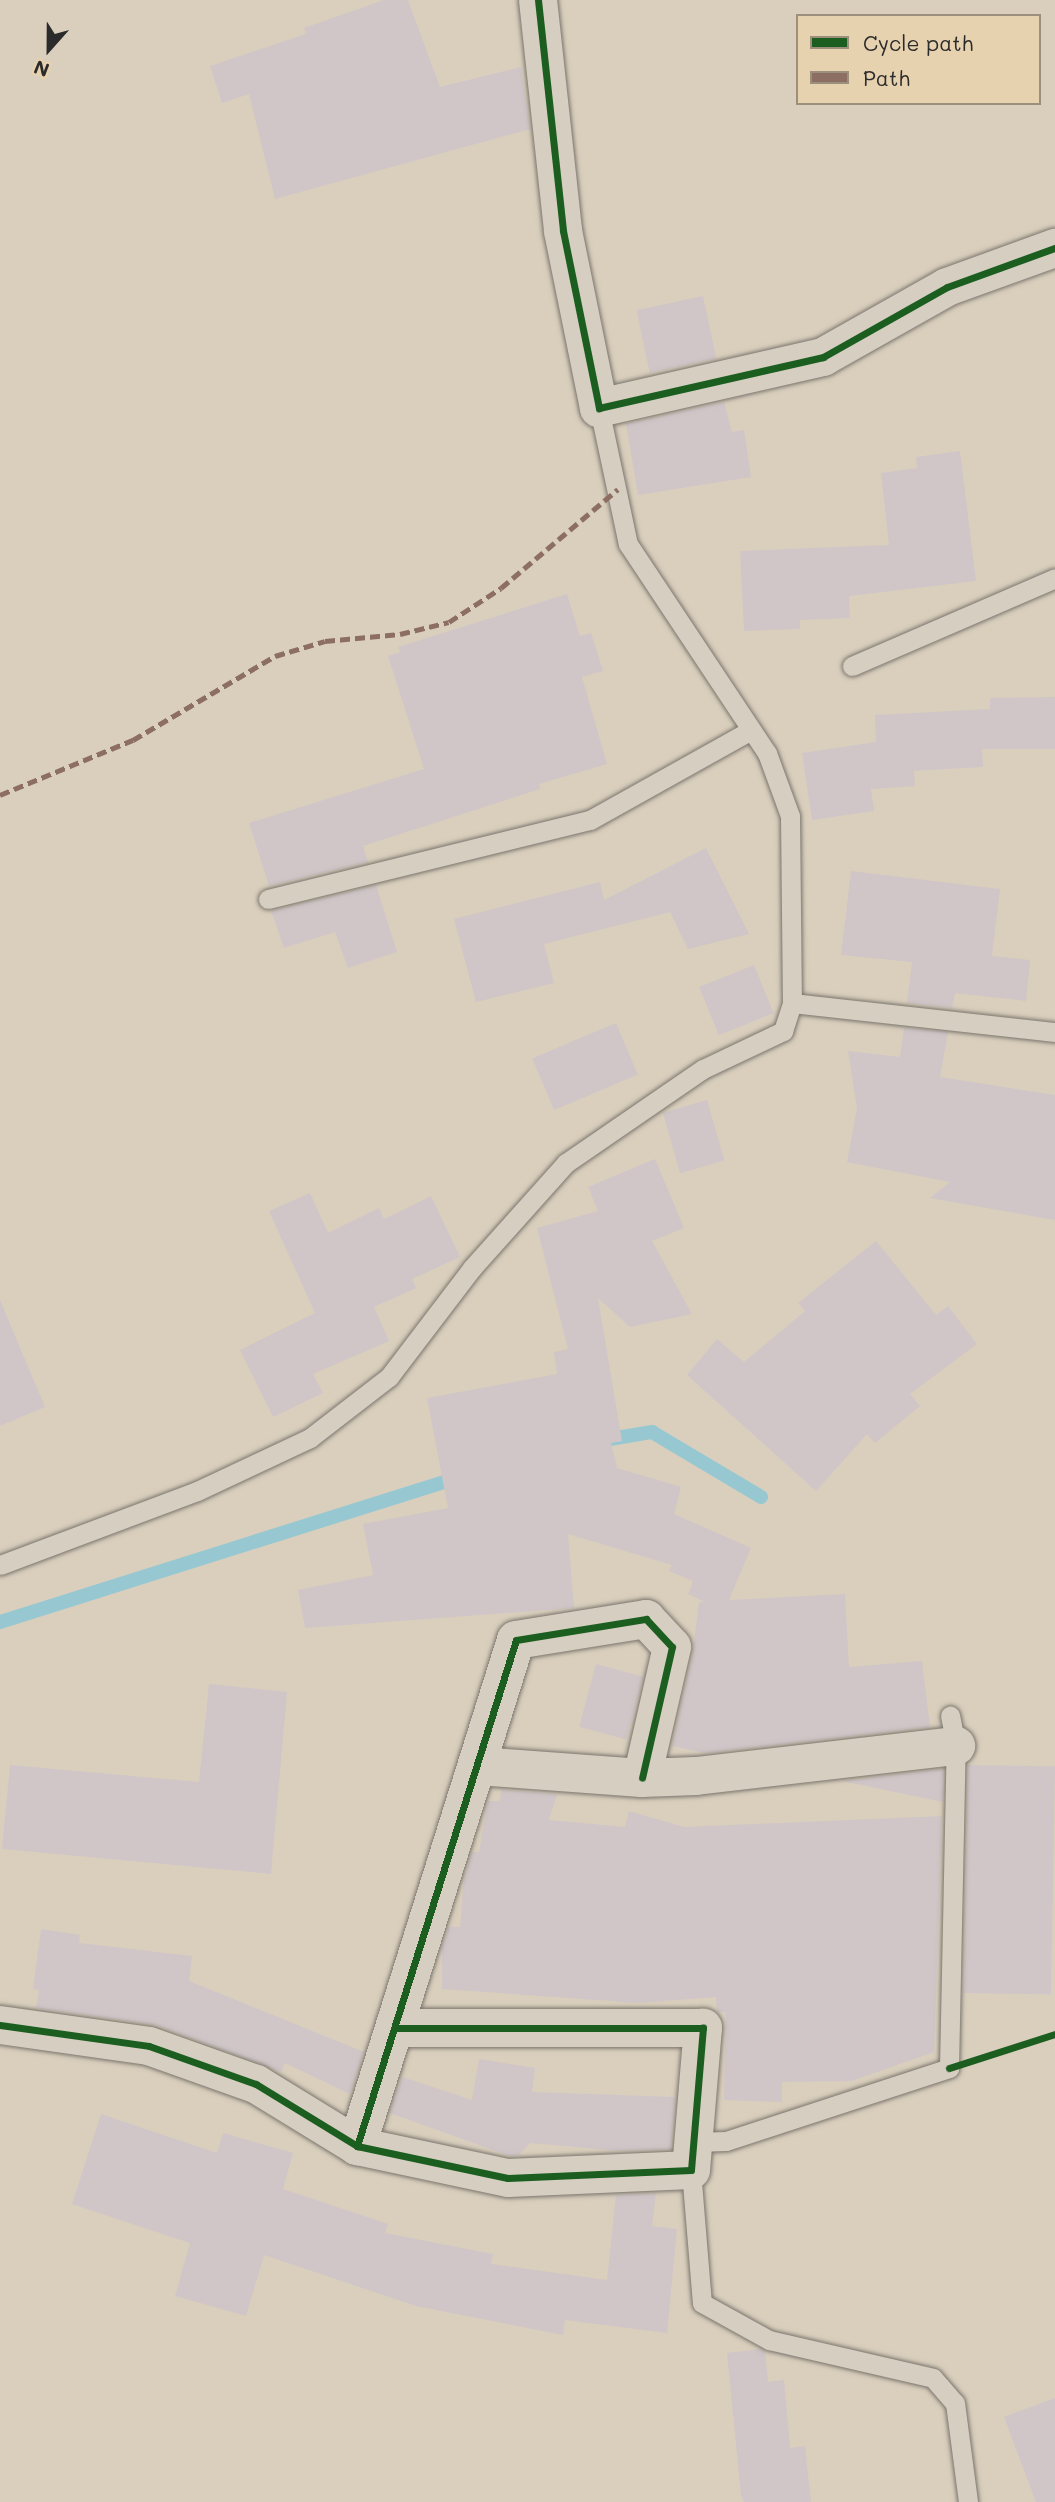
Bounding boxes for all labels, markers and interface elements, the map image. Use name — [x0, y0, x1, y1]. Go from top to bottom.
north arrow — [14, 14, 84, 84]
legend — [796, 14, 1041, 105]
text: Cycle path — [863, 29, 973, 56]
text: N — [30, 55, 53, 83]
text: Path — [863, 64, 910, 91]

